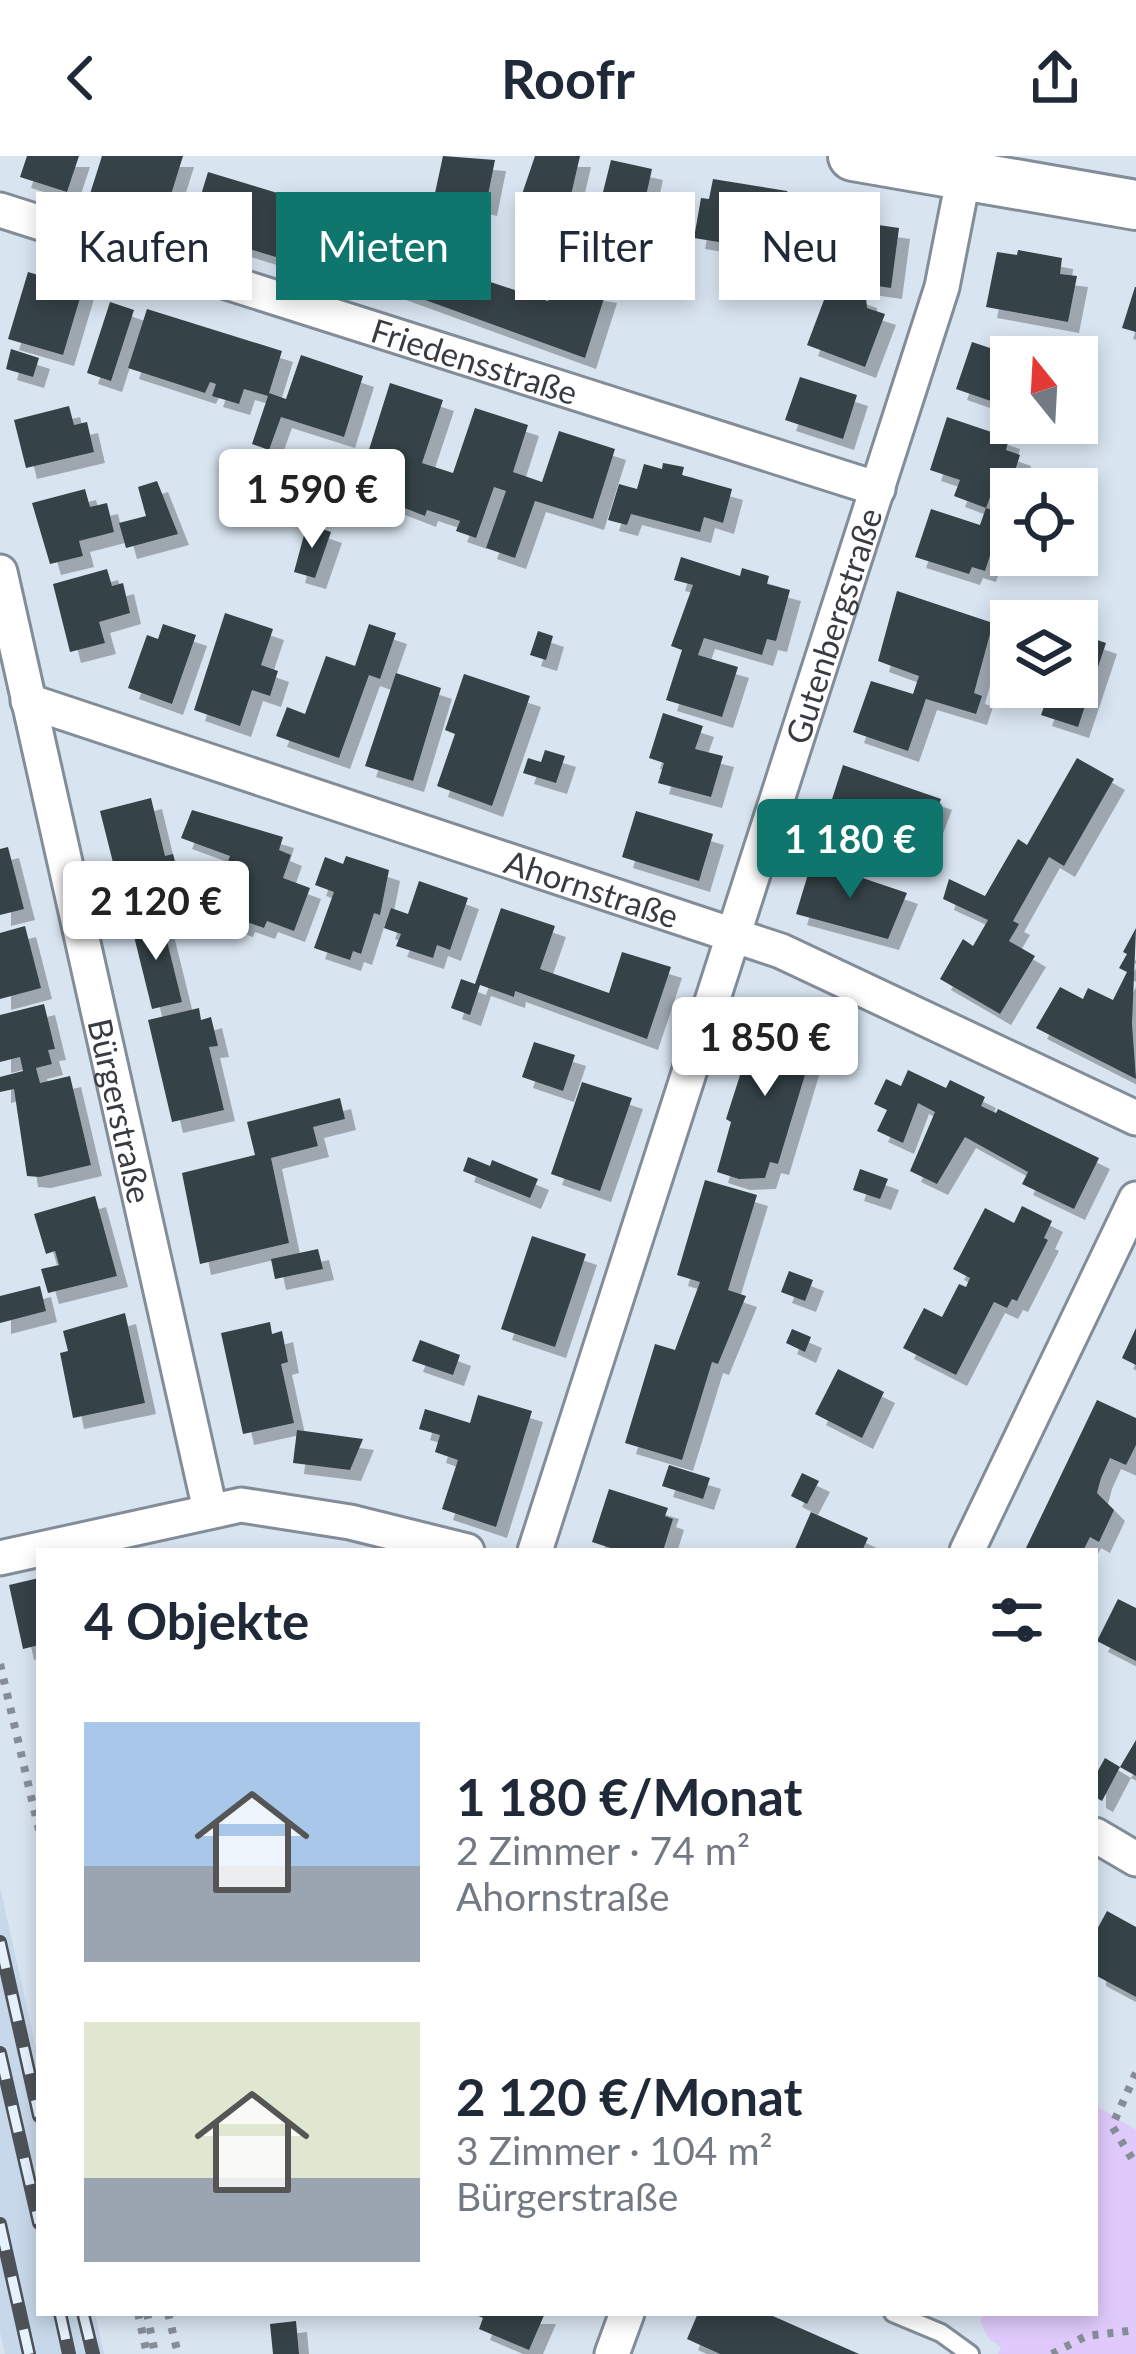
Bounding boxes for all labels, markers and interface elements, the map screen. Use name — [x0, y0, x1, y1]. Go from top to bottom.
icon: back — [48, 45, 114, 111]
icon: share — [1022, 45, 1088, 111]
text: Roofr — [501, 46, 635, 111]
chip: Kaufen — [36, 192, 252, 300]
chip: Mieten — [276, 192, 491, 300]
chip: Filter — [515, 192, 695, 300]
chip: Neu — [719, 192, 880, 300]
street label: Friedensstraße — [367, 309, 583, 412]
north arrow — [990, 336, 1098, 444]
map controls — [990, 336, 1098, 708]
pin: 1 590 € — [201, 449, 423, 551]
text: 1 590 € — [246, 465, 378, 511]
button: locate — [990, 468, 1098, 576]
street label: Gutenbergstraße — [776, 503, 890, 749]
button: layers — [990, 600, 1098, 708]
pin: 1 180 € — [739, 799, 961, 901]
text: 1 180 € — [784, 815, 916, 861]
street label: Ahornstraße — [500, 841, 684, 936]
pin: 2 120 € — [45, 861, 267, 963]
text: 2 120 € — [90, 877, 222, 923]
pin: 1 850 € — [654, 997, 876, 1099]
text: 1 850 € — [699, 1013, 831, 1059]
street label: Bürgerstraße — [81, 1014, 161, 1207]
icon: filters — [984, 1587, 1050, 1653]
text: 4 Objekte — [84, 1590, 309, 1651]
text: 1 180 €/Monat — [456, 1766, 802, 1827]
icon: home — [180, 1770, 324, 1914]
text: 2 Zimmer · 74 m² — [456, 1827, 750, 1873]
text: Ahornstraße — [456, 1873, 670, 1919]
text: 2 120 €/Monat — [456, 2066, 802, 2127]
icon: home — [180, 2070, 324, 2214]
text: 3 Zimmer · 104 m² — [456, 2127, 773, 2173]
text: Bürgerstraße — [456, 2173, 678, 2219]

